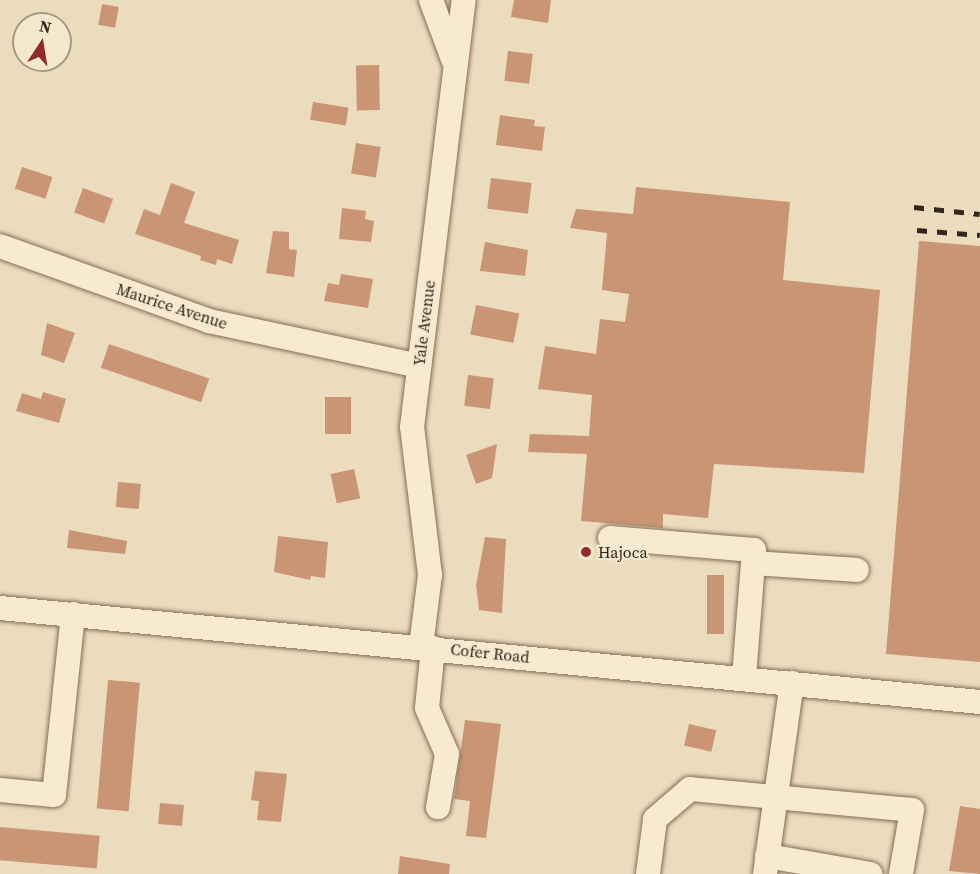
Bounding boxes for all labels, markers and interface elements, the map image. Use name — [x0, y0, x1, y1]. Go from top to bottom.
north arrow — [12, 12, 72, 72]
text: N — [37, 14, 53, 38]
street label: Maurice Avenue — [114, 279, 230, 333]
street label: Yale Avenue — [409, 279, 439, 367]
place label: Hajoca — [598, 542, 648, 562]
marker: Hajoca — [579, 545, 593, 559]
street label: Cofer Road — [450, 639, 530, 667]

